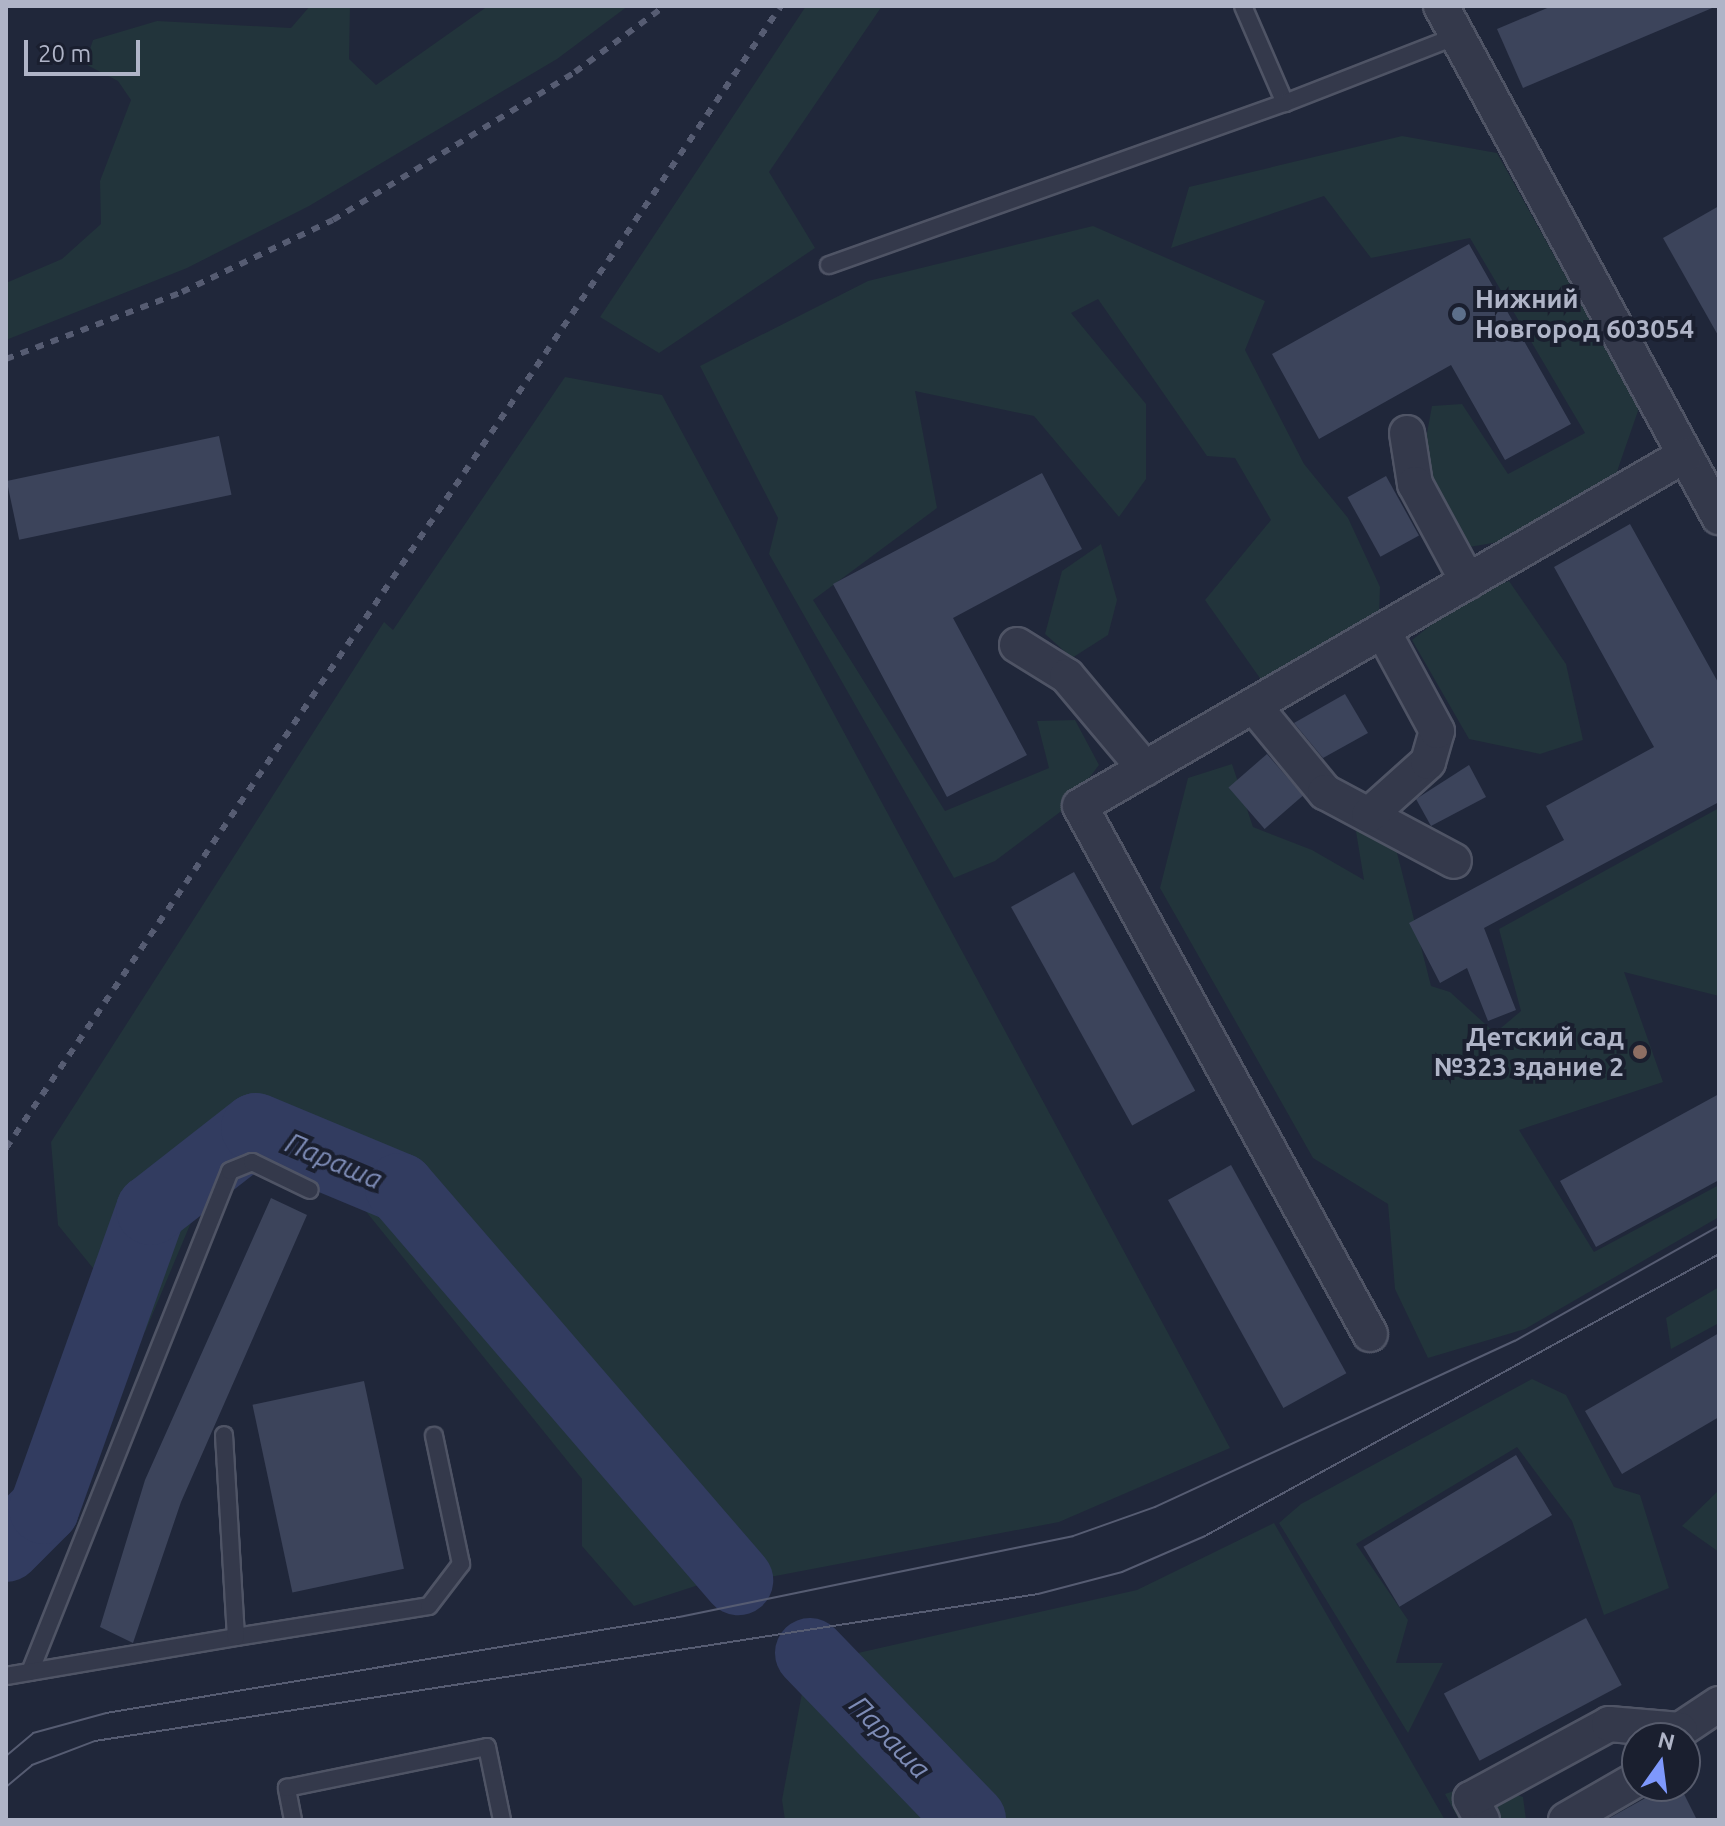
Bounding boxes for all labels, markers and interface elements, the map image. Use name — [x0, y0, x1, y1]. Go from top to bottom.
scale bar — [28, 24, 144, 74]
text: 20 m — [38, 40, 91, 67]
place label: Нижний Новгород 603054 — [1475, 283, 1694, 344]
marker: Нижний Новгород 603054 — [1450, 305, 1468, 323]
place label: Детский сад №323 здание 2 — [1434, 1021, 1624, 1082]
marker: Детский сад №323 здание 2 — [1631, 1043, 1649, 1061]
water label: Параша — [281, 1126, 387, 1196]
water label: Параша — [843, 1689, 937, 1785]
north arrow — [1621, 1722, 1701, 1802]
text: N — [1655, 1726, 1677, 1754]

